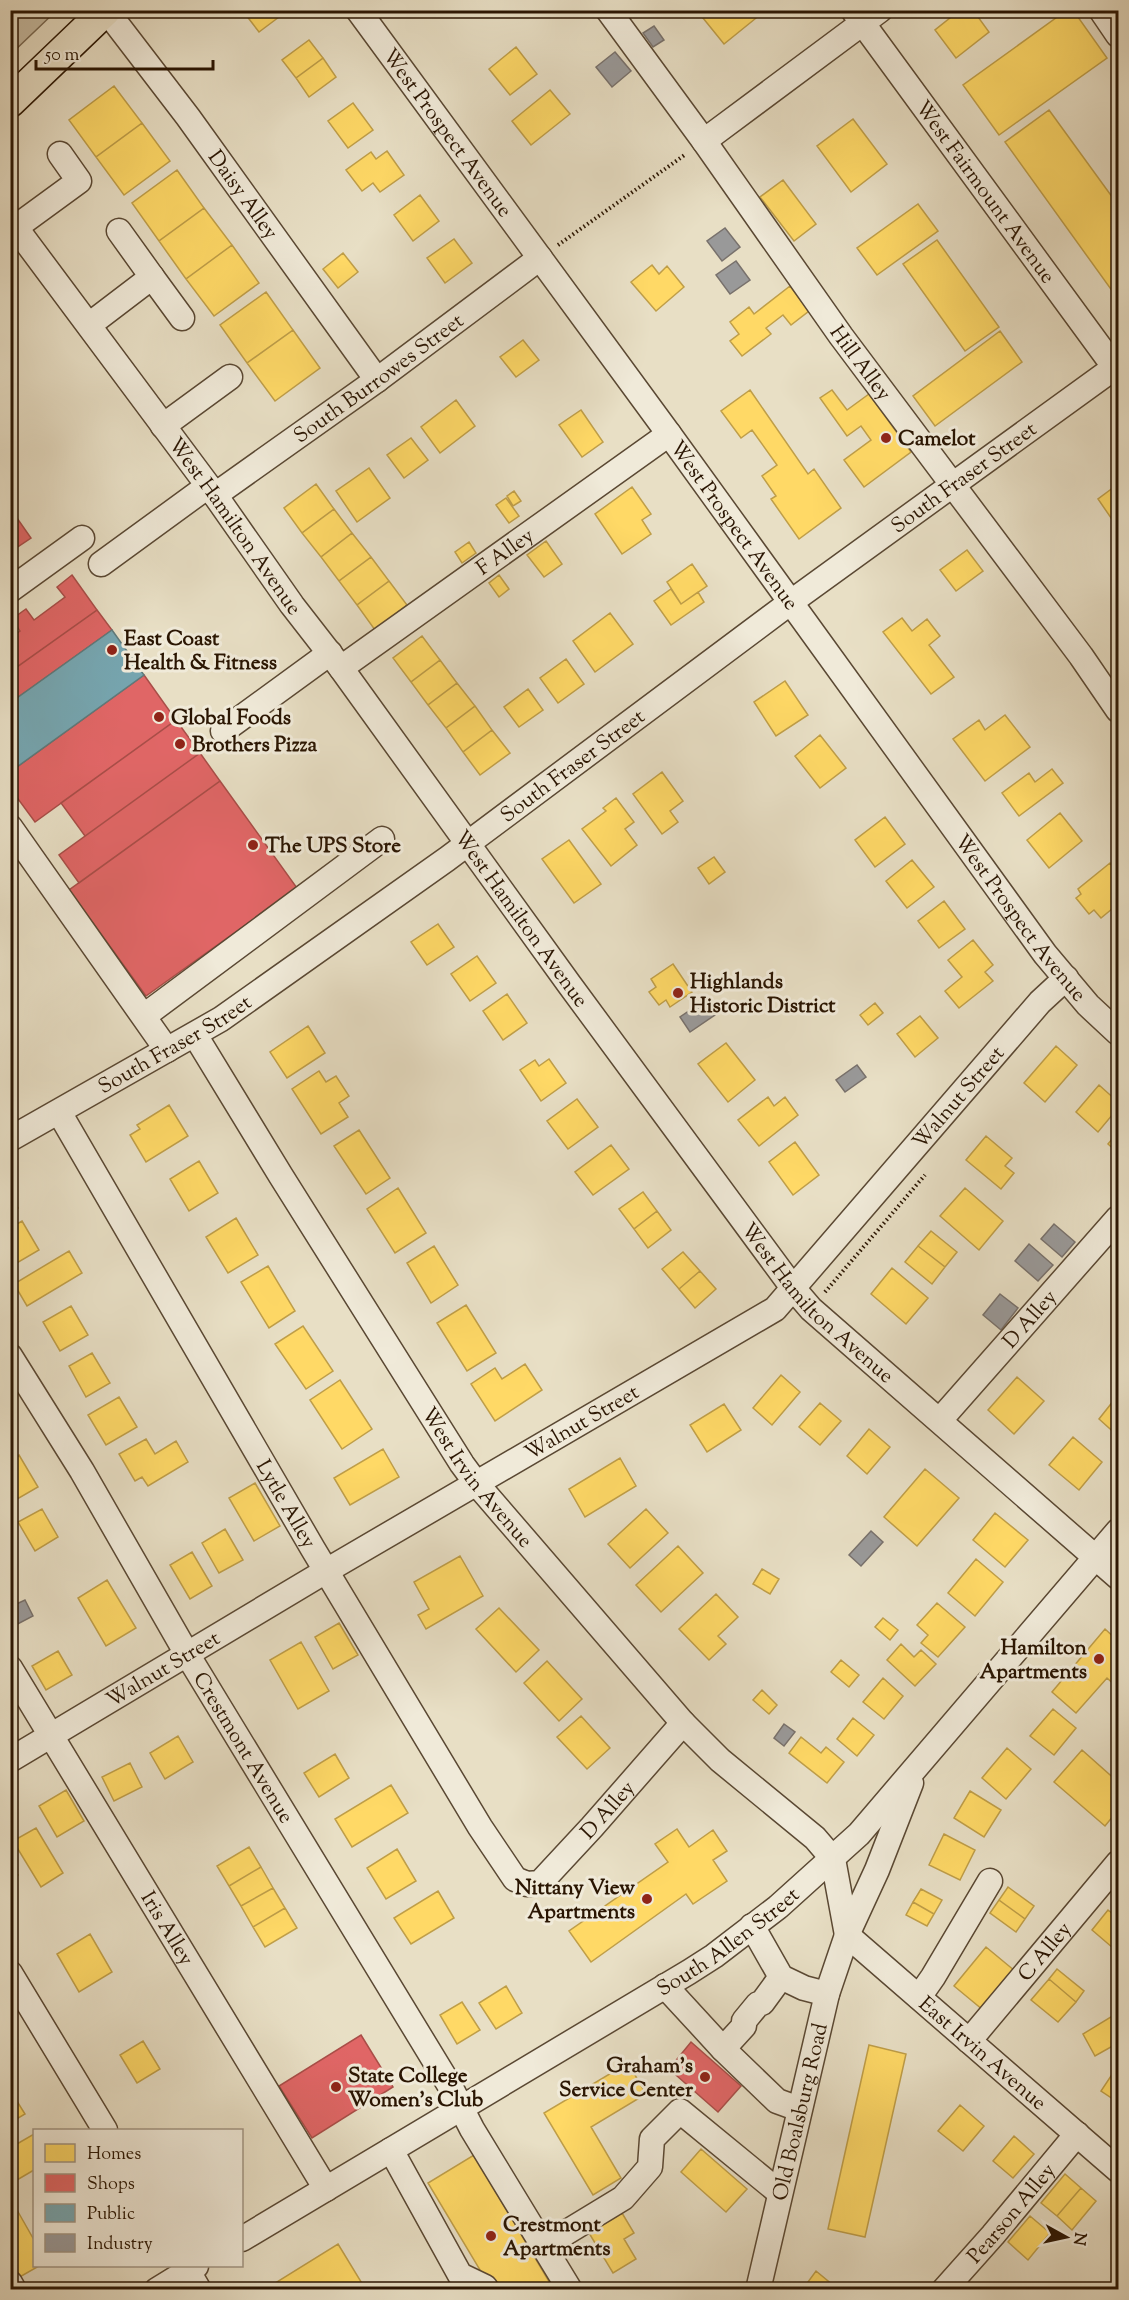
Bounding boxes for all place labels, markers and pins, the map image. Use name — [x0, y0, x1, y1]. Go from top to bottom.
place label: Camelot — [898, 425, 976, 455]
marker: Camelot — [879, 431, 893, 445]
place label: East Coast Health & Fitness — [124, 625, 277, 679]
marker: East Coast Health & Fitness — [105, 643, 119, 657]
place label: Global Foods — [171, 704, 291, 734]
marker: Global Foods — [152, 710, 166, 724]
place label: Brothers Pizza — [192, 731, 318, 761]
marker: Brothers Pizza — [173, 737, 187, 751]
place label: The UPS Store — [265, 832, 401, 862]
marker: The UPS Store — [246, 838, 260, 852]
place label: Highlands Historic District — [690, 968, 836, 1022]
marker: Highlands Historic District — [671, 986, 685, 1000]
place label: Hamilton Apartments — [979, 1634, 1088, 1688]
marker: Hamilton Apartments — [1092, 1652, 1106, 1666]
place label: Nittany View Apartments — [515, 1874, 635, 1928]
marker: Nittany View Apartments — [640, 1892, 654, 1906]
place label: Graham's Service Center — [559, 2052, 693, 2106]
place label: State College Women's Club — [348, 2062, 484, 2116]
marker: Graham's Service Center — [698, 2070, 712, 2084]
marker: State College Women's Club — [329, 2080, 343, 2094]
place label: Crestmont Apartments — [503, 2211, 611, 2265]
marker: Crestmont Apartments — [484, 2229, 498, 2243]

